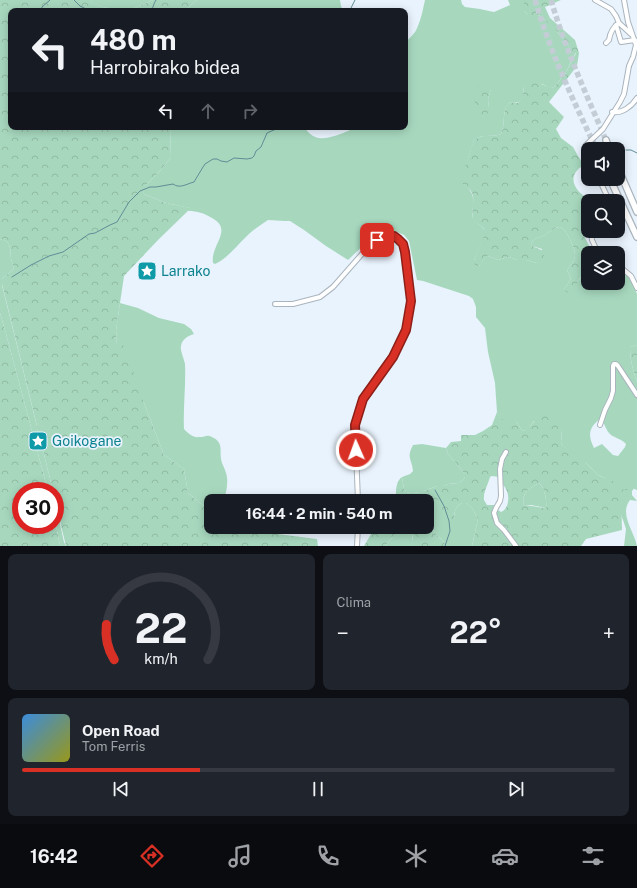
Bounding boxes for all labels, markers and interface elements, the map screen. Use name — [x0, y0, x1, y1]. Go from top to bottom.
text: 480 m — [90, 23, 177, 56]
icon: left — [24, 24, 76, 76]
text: Harrobirako bidea — [90, 57, 240, 78]
icon: left — [155, 100, 177, 122]
icon: ahead — [197, 100, 219, 122]
icon: right — [239, 100, 261, 122]
map controls — [581, 142, 625, 290]
button: sound — [581, 142, 625, 186]
button: search — [581, 194, 625, 238]
pin — [360, 223, 394, 257]
icon: arrive — [366, 229, 388, 251]
button: layers — [581, 246, 625, 290]
place icon: Larrako — [136, 260, 158, 282]
place label: Larrako — [161, 263, 211, 279]
position arrow — [335, 429, 377, 471]
place icon: Goikogane — [27, 430, 49, 452]
place label: Goikogane — [52, 433, 121, 449]
speed limit sign: 30 — [12, 482, 64, 534]
text: 16:44 · 2 min · 540 m — [246, 505, 392, 522]
text: Clima — [337, 595, 371, 610]
text: 22 — [135, 603, 188, 652]
text: 22° — [450, 614, 502, 650]
text: − — [337, 620, 349, 646]
text: + — [603, 620, 615, 646]
text: km/h — [144, 650, 178, 667]
text: Open Road — [82, 722, 160, 739]
text: Tom Ferris — [82, 739, 145, 754]
icon: previous — [110, 778, 132, 800]
icon: pause — [307, 778, 329, 800]
icon: next — [505, 778, 527, 800]
icon: directions — [138, 842, 166, 870]
icon: music — [226, 842, 254, 870]
icon: phone — [314, 842, 342, 870]
icon: climate — [402, 842, 430, 870]
icon: car — [491, 842, 519, 870]
icon: filters — [579, 842, 607, 870]
text: 16:42 — [30, 846, 78, 867]

